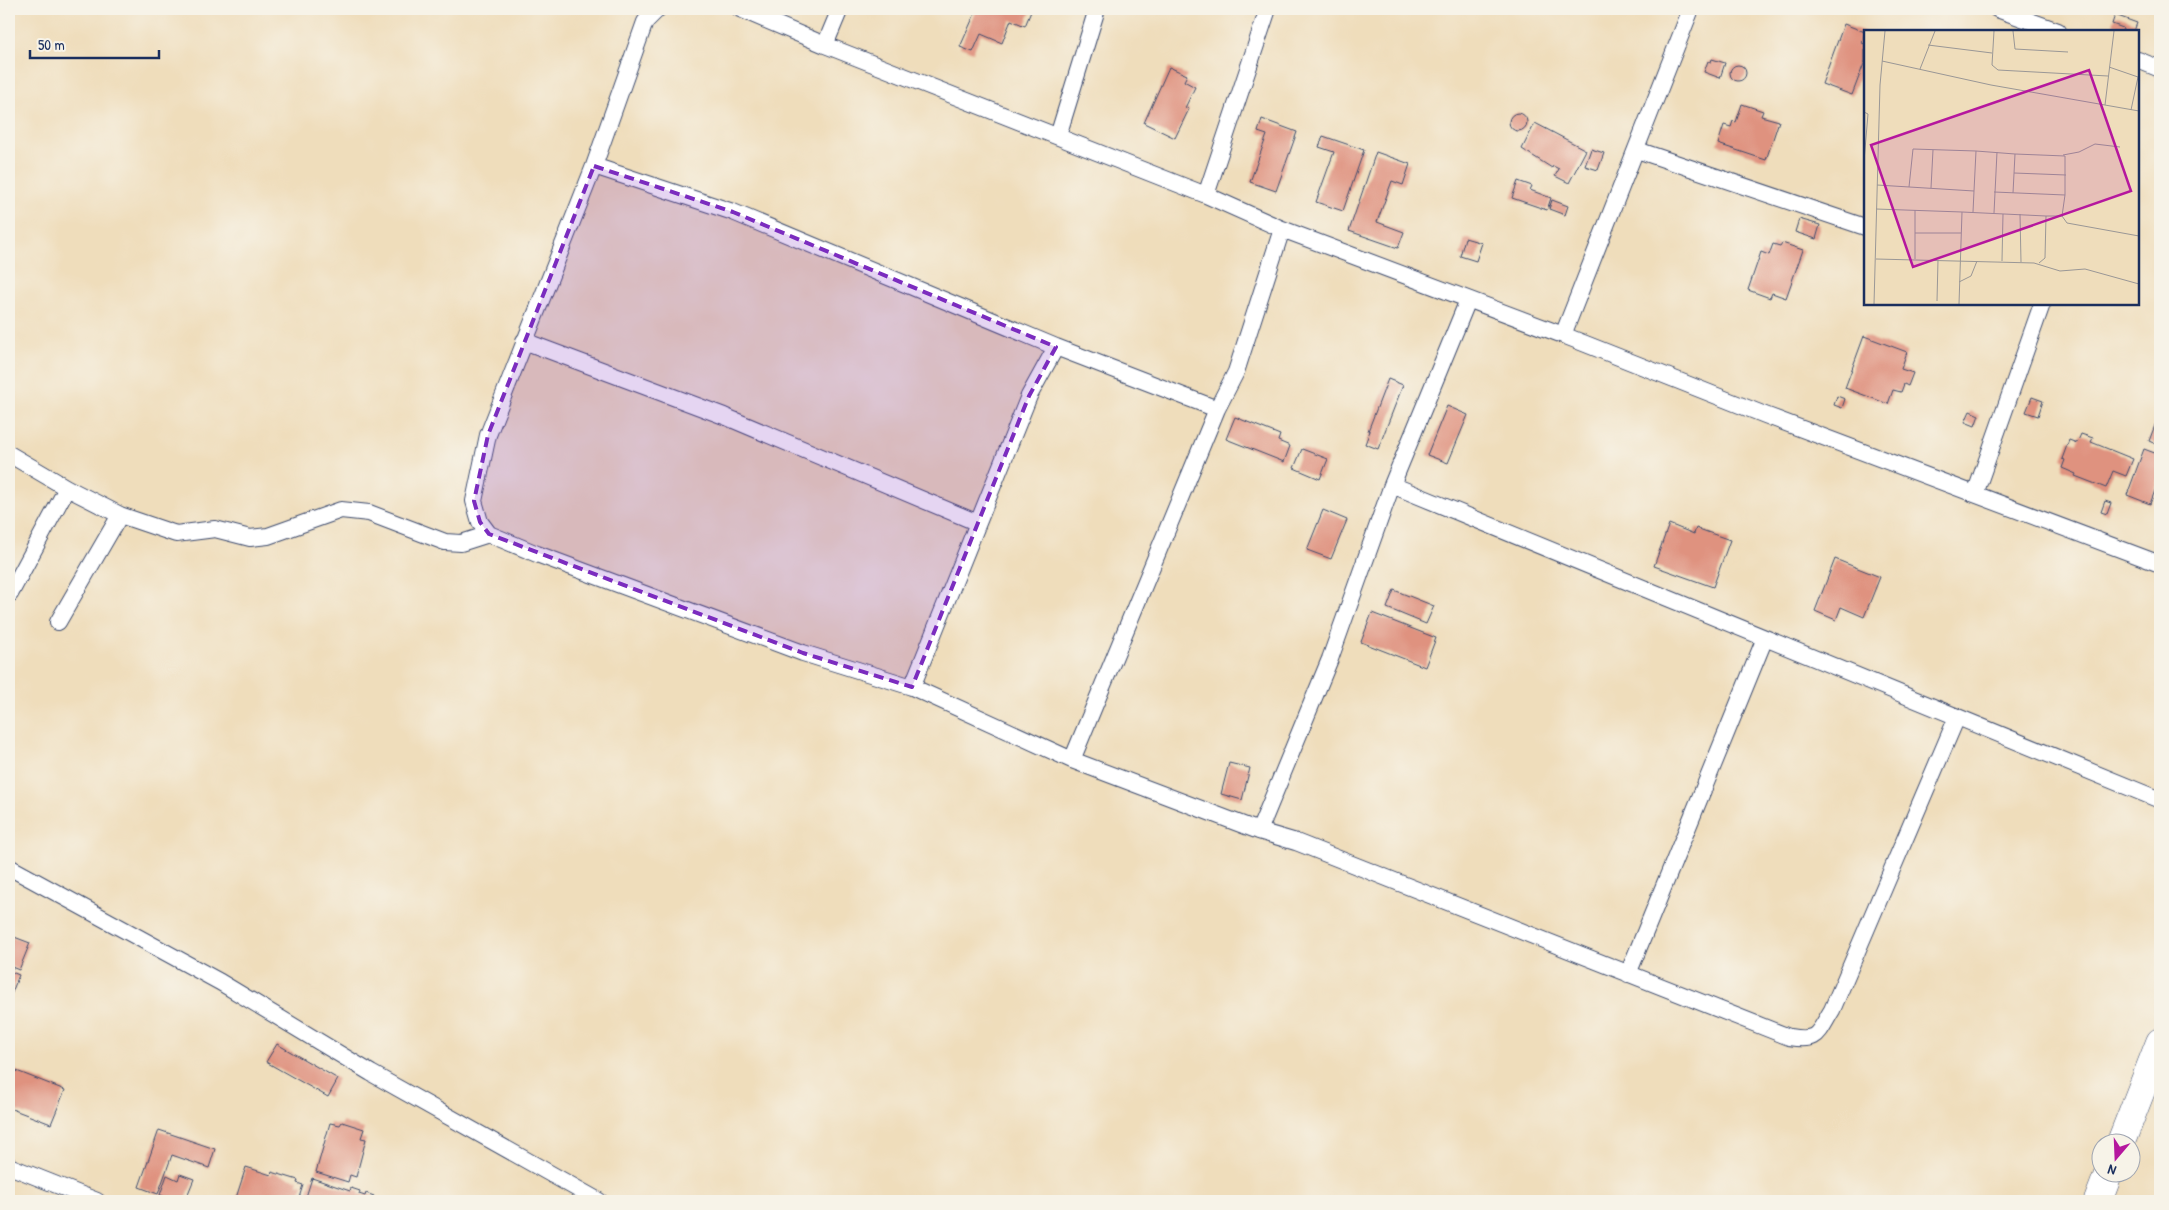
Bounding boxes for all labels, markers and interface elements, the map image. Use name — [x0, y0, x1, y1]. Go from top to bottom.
scale bar — [30, 28, 159, 60]
inset map — [1864, 30, 2139, 305]
text: 50 m — [38, 34, 65, 55]
north arrow — [2092, 1132, 2142, 1182]
text: N — [2104, 1160, 2118, 1181]

